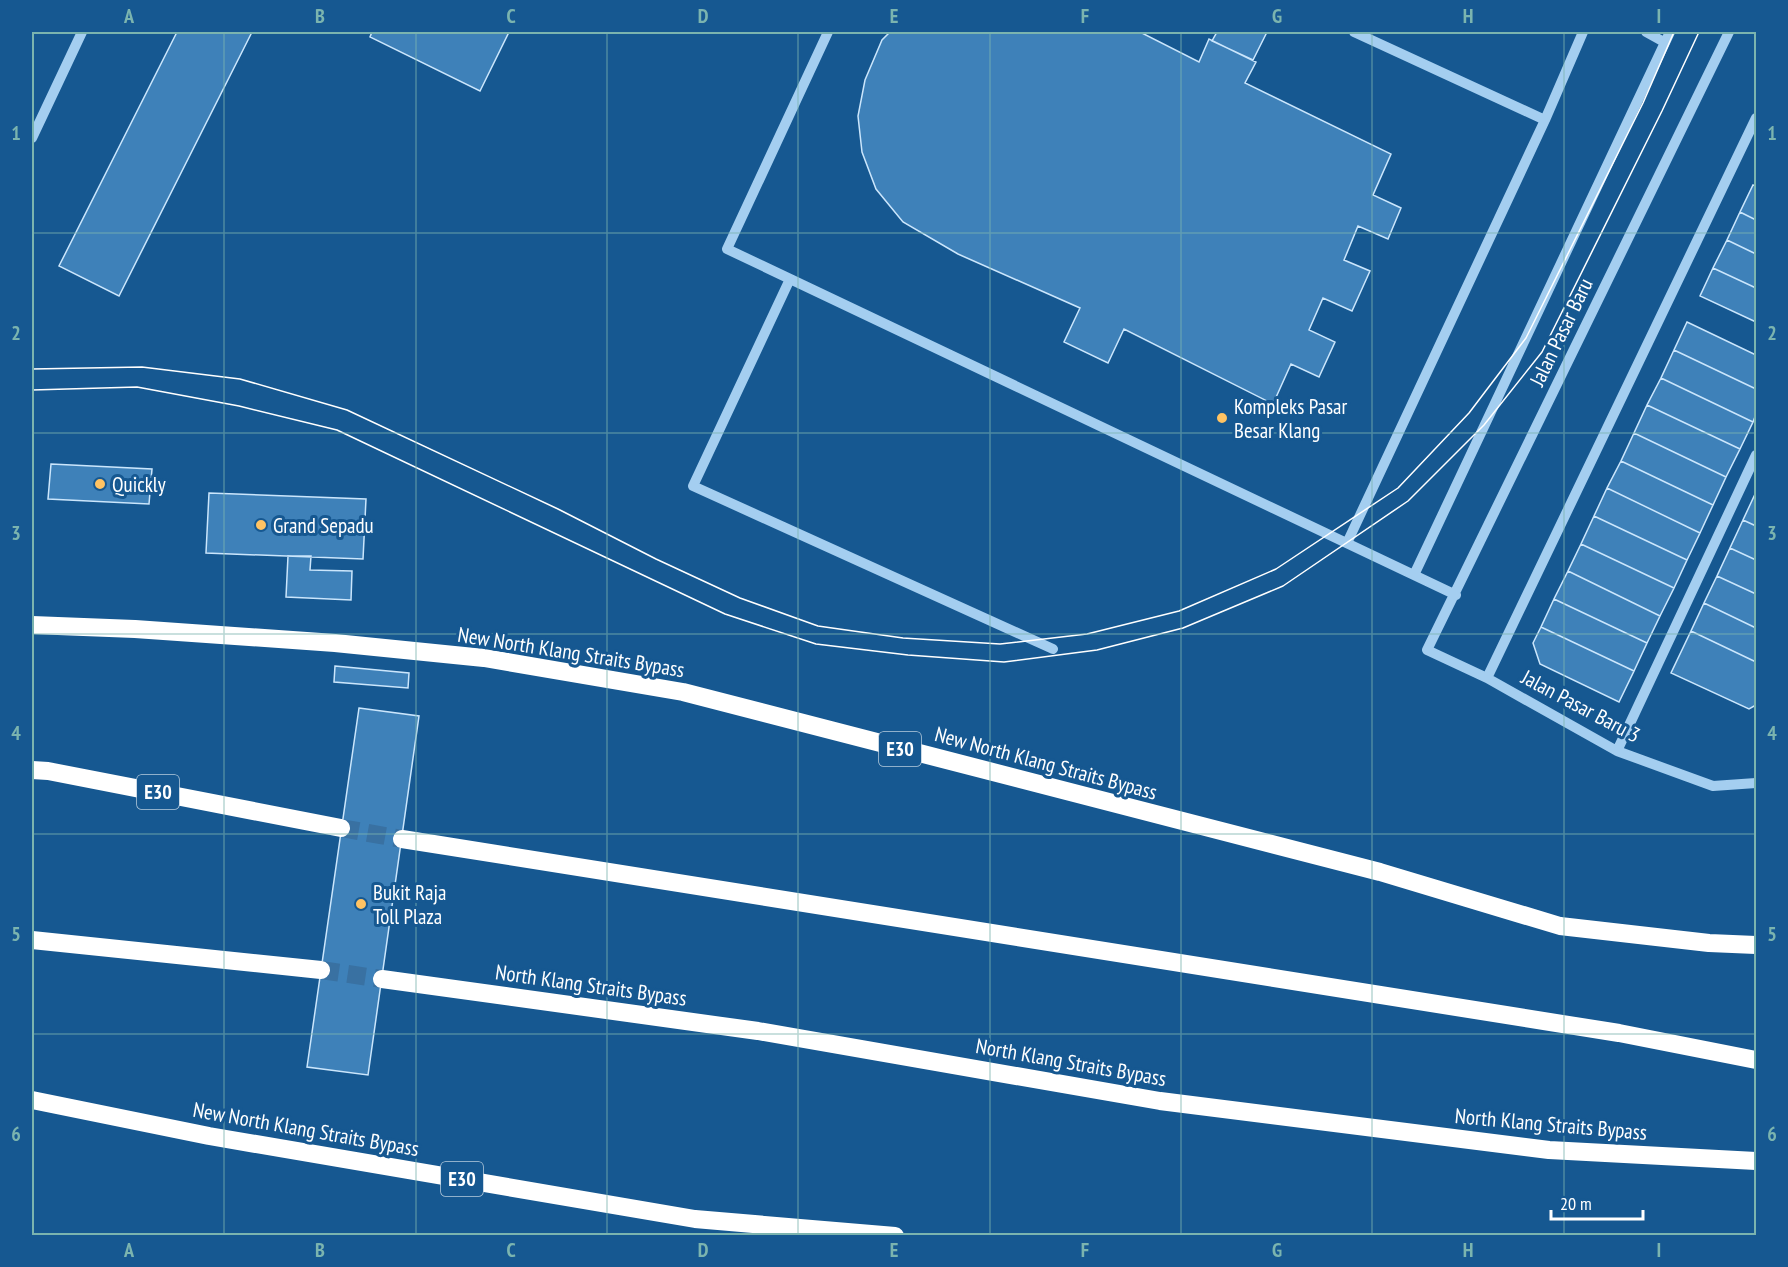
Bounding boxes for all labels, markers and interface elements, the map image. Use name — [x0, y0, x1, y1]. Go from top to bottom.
text: A — [123, 3, 135, 29]
text: B — [315, 3, 325, 29]
text: C — [506, 3, 516, 29]
text: D — [698, 3, 709, 29]
text: E — [890, 3, 898, 29]
text: F — [1081, 3, 1089, 29]
text: G — [1272, 3, 1282, 29]
text: H — [1463, 3, 1473, 29]
text: I — [1657, 3, 1661, 29]
text: 1 — [11, 120, 21, 146]
text: 1 — [1767, 120, 1777, 146]
street label: Jalan Pasar Baru — [1523, 274, 1599, 391]
text: 2 — [11, 320, 21, 346]
text: 2 — [1767, 320, 1777, 346]
place label: Kompleks Pasar Besar Klang — [1234, 393, 1347, 444]
marker: Kompleks Pasar Besar Klang — [1215, 411, 1229, 425]
place label: Quickly — [112, 471, 166, 498]
marker: Quickly — [93, 477, 107, 491]
place label: Grand Sepadu — [273, 512, 374, 539]
marker: Grand Sepadu — [254, 518, 268, 532]
text: 3 — [11, 520, 21, 546]
text: 3 — [1767, 520, 1777, 546]
street label: New North Klang Straits Bypass — [456, 621, 686, 683]
street label: Jalan Pasar Baru 3 — [1516, 663, 1645, 749]
text: 4 — [11, 720, 21, 746]
street label: New North Klang Straits Bypass — [932, 720, 1160, 806]
text: 4 — [1767, 720, 1777, 746]
road number: E30 — [879, 732, 921, 766]
road number: E30 — [137, 775, 179, 809]
place label: Bukit Raja Toll Plaza — [373, 879, 446, 930]
marker: Bukit Raja Toll Plaza — [354, 897, 368, 911]
text: 5 — [11, 921, 21, 947]
text: 5 — [1767, 921, 1777, 947]
street label: North Klang Straits Bypass — [494, 958, 688, 1012]
street label: North Klang Straits Bypass — [974, 1032, 1168, 1092]
street label: New North Klang Straits Bypass — [191, 1096, 421, 1162]
street label: North Klang Straits Bypass — [1454, 1102, 1648, 1146]
text: 6 — [11, 1121, 21, 1147]
text: 6 — [1767, 1121, 1777, 1147]
road number: E30 — [441, 1162, 483, 1196]
scale bar — [1551, 1183, 1642, 1221]
text: 20 m — [1560, 1192, 1592, 1215]
text: A — [123, 1237, 135, 1263]
text: B — [315, 1237, 325, 1263]
text: C — [506, 1237, 516, 1263]
text: D — [698, 1237, 709, 1263]
text: E — [890, 1237, 898, 1263]
text: F — [1081, 1237, 1089, 1263]
text: G — [1272, 1237, 1282, 1263]
text: H — [1463, 1237, 1473, 1263]
text: I — [1657, 1237, 1661, 1263]

